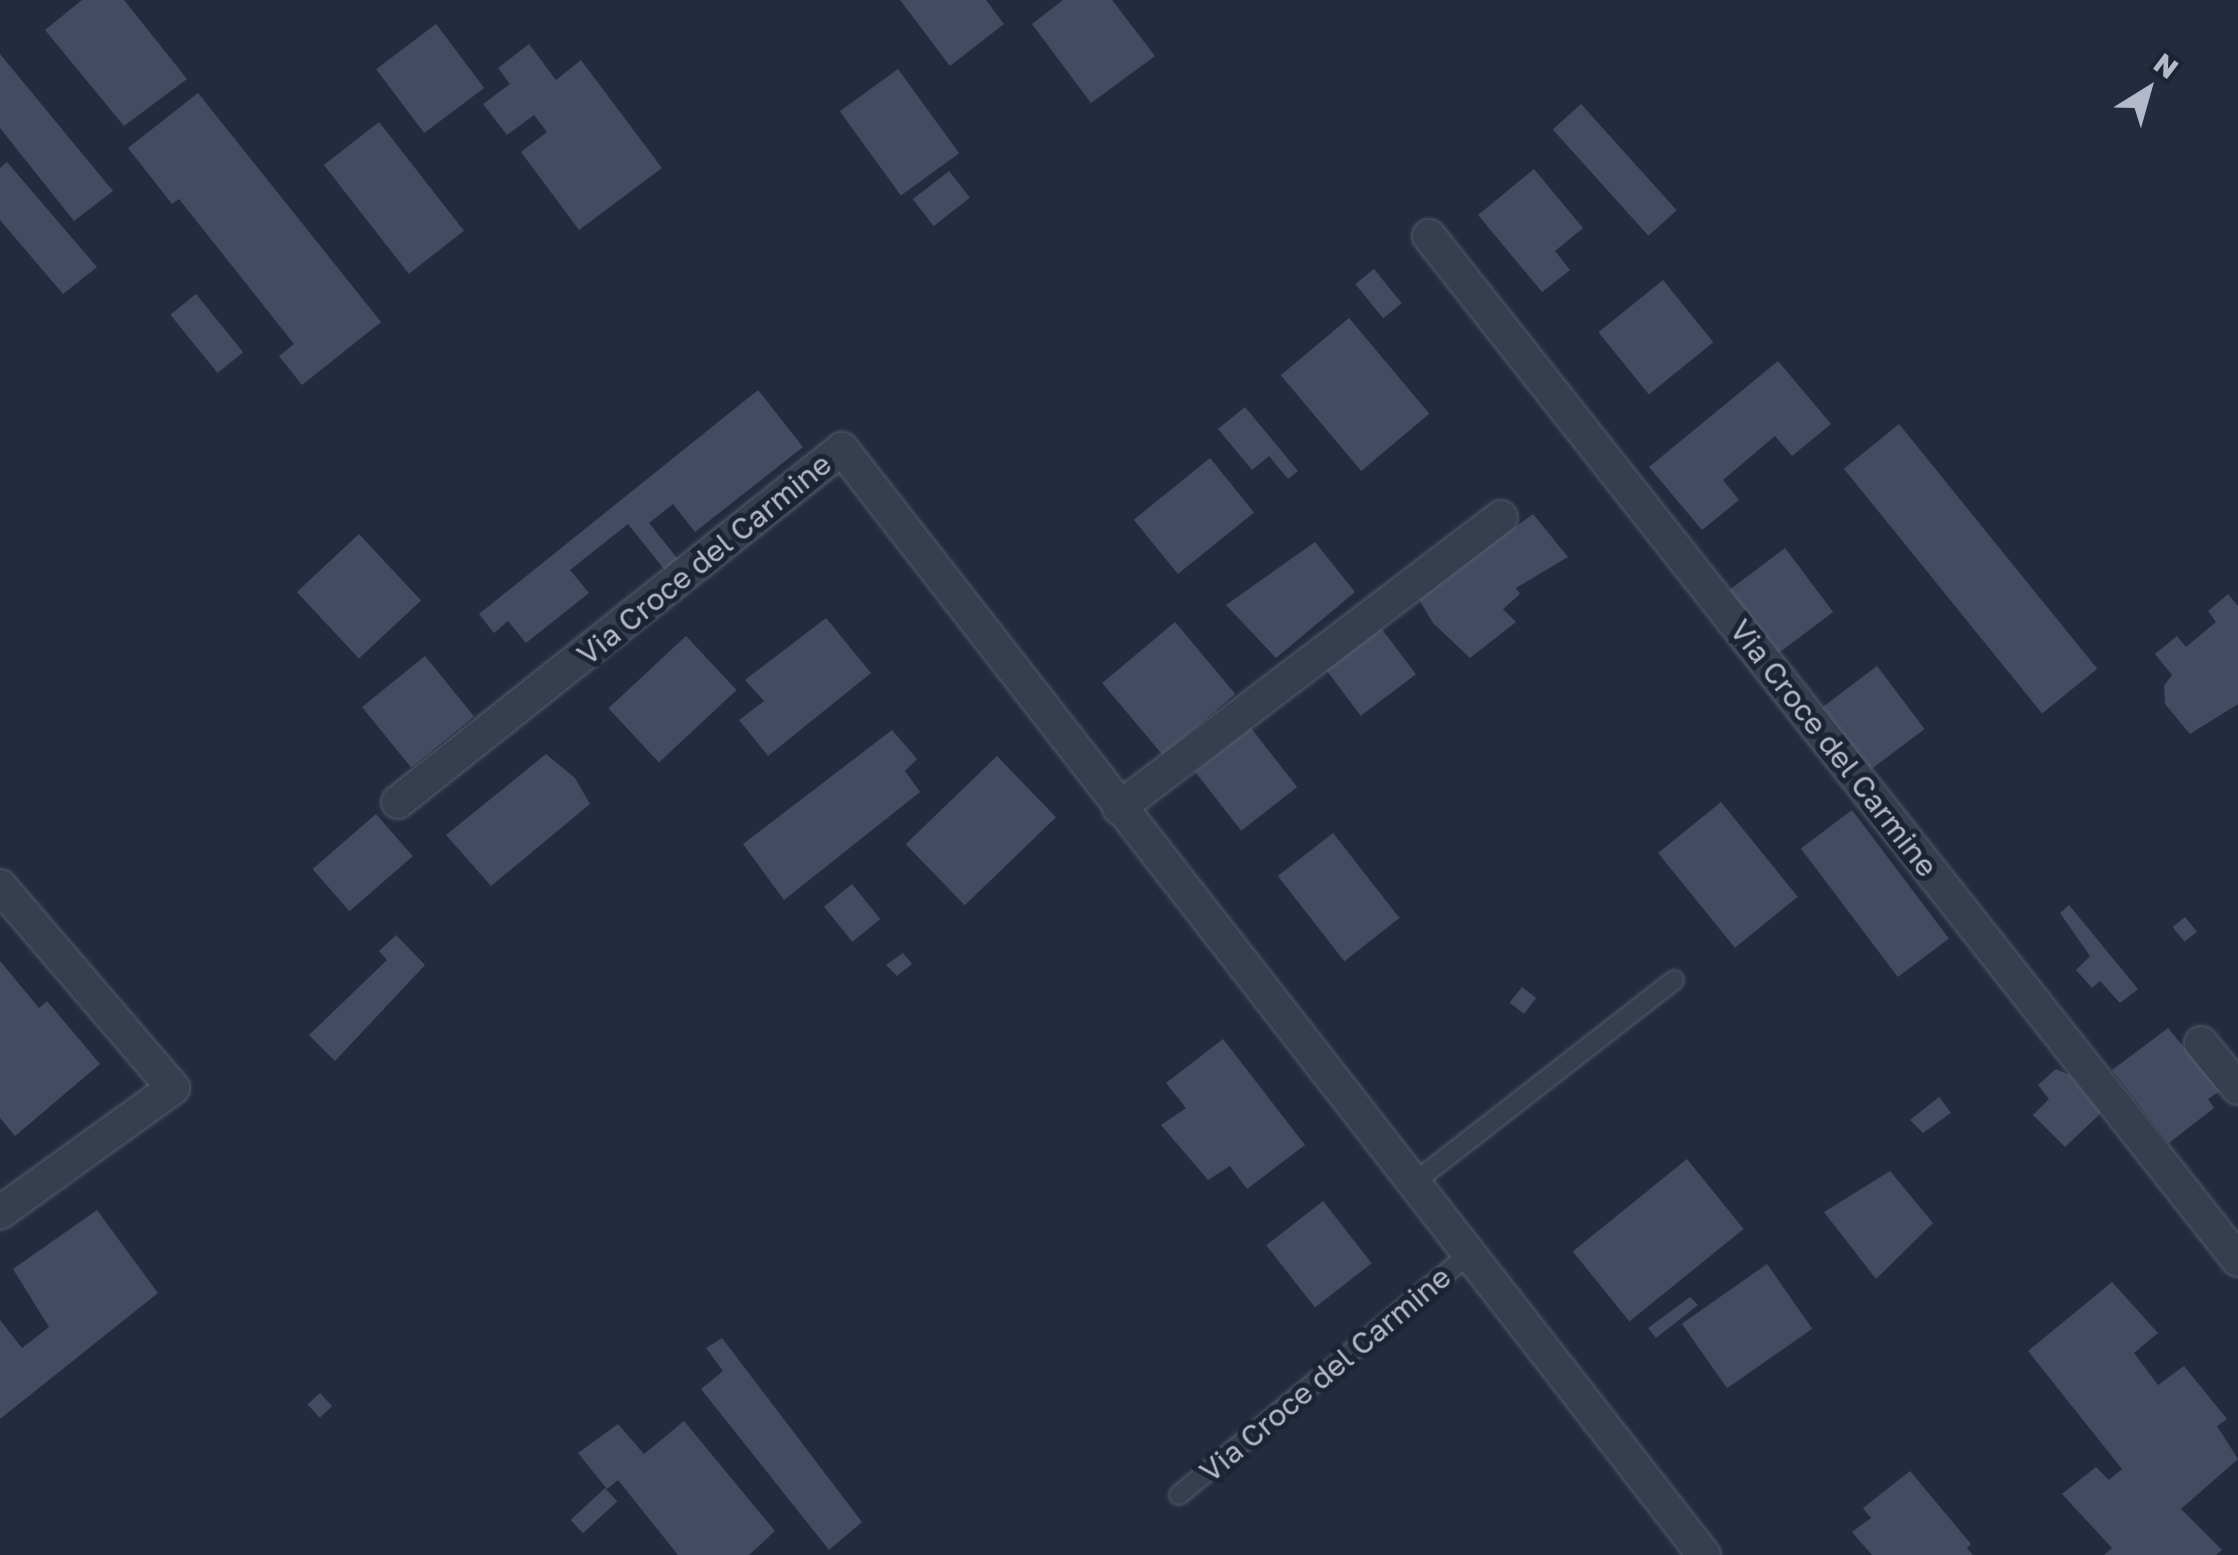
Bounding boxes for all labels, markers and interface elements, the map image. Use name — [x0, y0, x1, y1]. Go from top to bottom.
north arrow — [2098, 40, 2198, 140]
text: N — [2148, 46, 2185, 85]
street label: Via Croce del Carmine — [570, 446, 838, 672]
street label: Via Croce del Carmine — [1723, 612, 1945, 884]
street label: Via Croce del Carmine — [1192, 1259, 1458, 1489]

